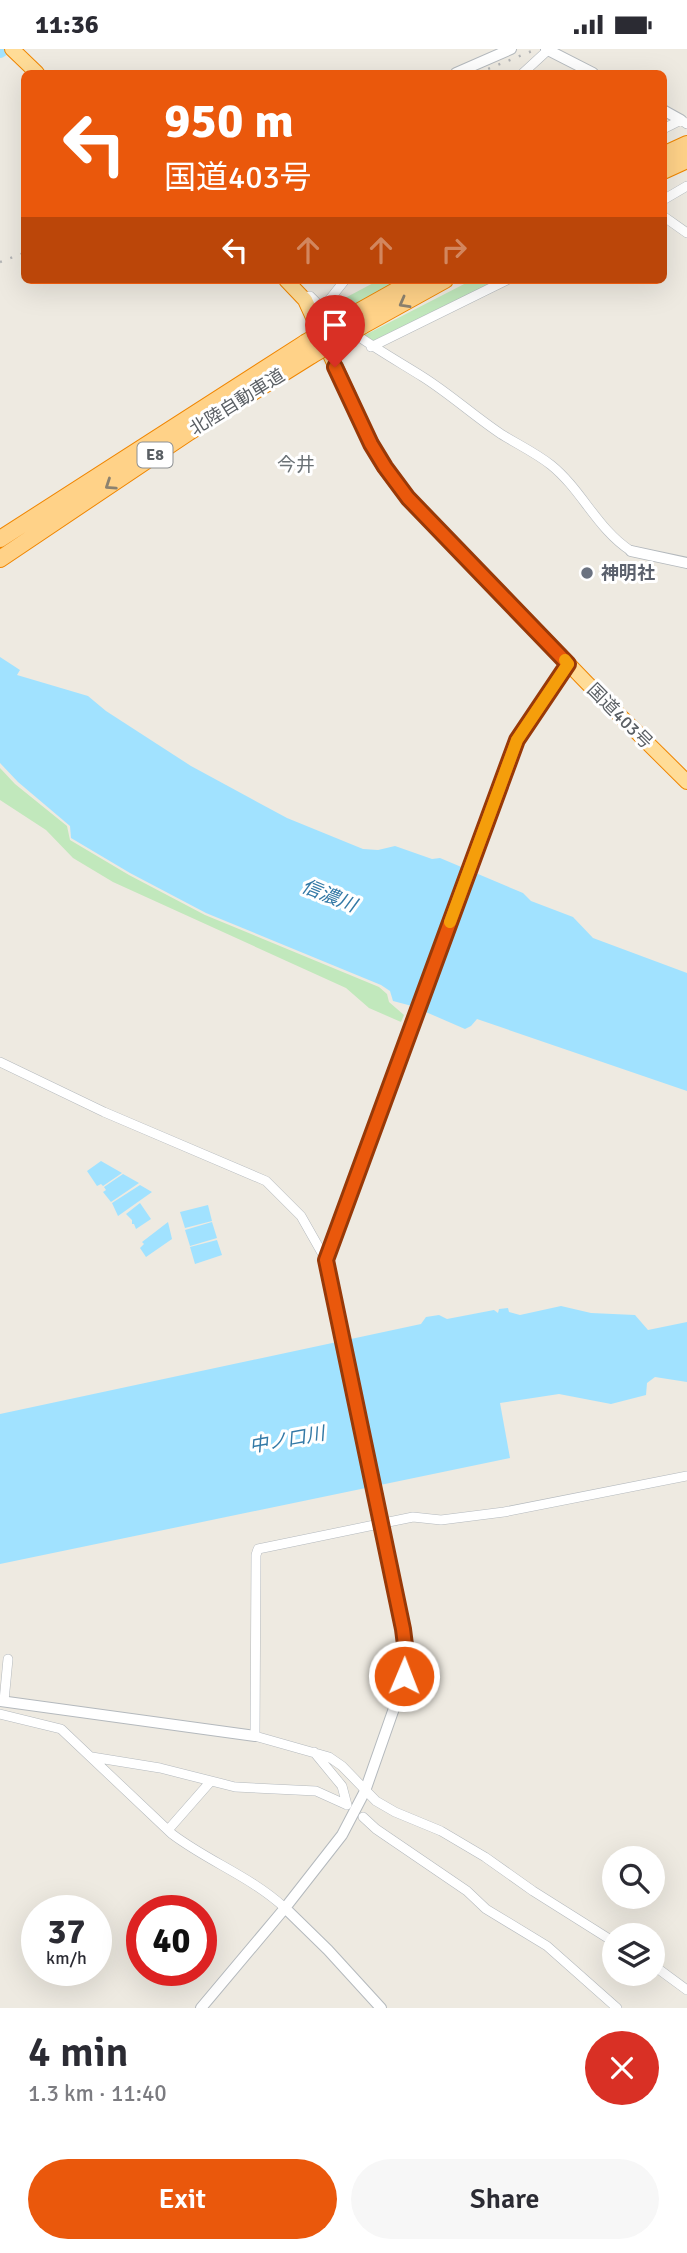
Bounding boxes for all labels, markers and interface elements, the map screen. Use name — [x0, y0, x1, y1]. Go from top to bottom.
text: 11:36 — [35, 9, 99, 41]
text: 950 m — [164, 91, 294, 151]
icon: left — [49, 98, 140, 189]
text: 国道403号 — [164, 158, 312, 197]
icon: left — [216, 231, 254, 269]
icon: ahead — [289, 231, 327, 269]
icon: ahead — [362, 231, 400, 269]
icon: right — [435, 231, 473, 269]
pin — [305, 295, 365, 367]
one-way arrow — [398, 295, 411, 308]
icon: arrive — [316, 306, 354, 344]
street label: 北陸自動車道 — [185, 364, 289, 440]
road number: E8 — [138, 443, 172, 467]
district label: 今井 — [277, 453, 315, 477]
one-way arrow — [105, 476, 118, 489]
place label: 神明社 — [601, 562, 655, 584]
marker: 神明社 — [579, 565, 595, 581]
street label: 国道403号 — [583, 679, 657, 753]
water label: 信濃川 — [298, 874, 362, 919]
water label: 中ノ口川 — [247, 1421, 328, 1458]
position arrow — [367, 1639, 441, 1713]
map controls — [602, 1846, 665, 1986]
button: search — [602, 1846, 665, 1909]
speed limit sign: 40 — [126, 1895, 217, 1986]
text: 37 — [48, 1910, 85, 1953]
button: layers — [602, 1923, 665, 1986]
text: km/h — [46, 1947, 87, 1969]
text: 4 min — [28, 2027, 129, 2078]
button: close — [585, 2031, 659, 2105]
text: 1.3 km · 11:40 — [28, 2079, 167, 2108]
button: Exit — [28, 2159, 337, 2239]
button: Share — [351, 2159, 659, 2239]

